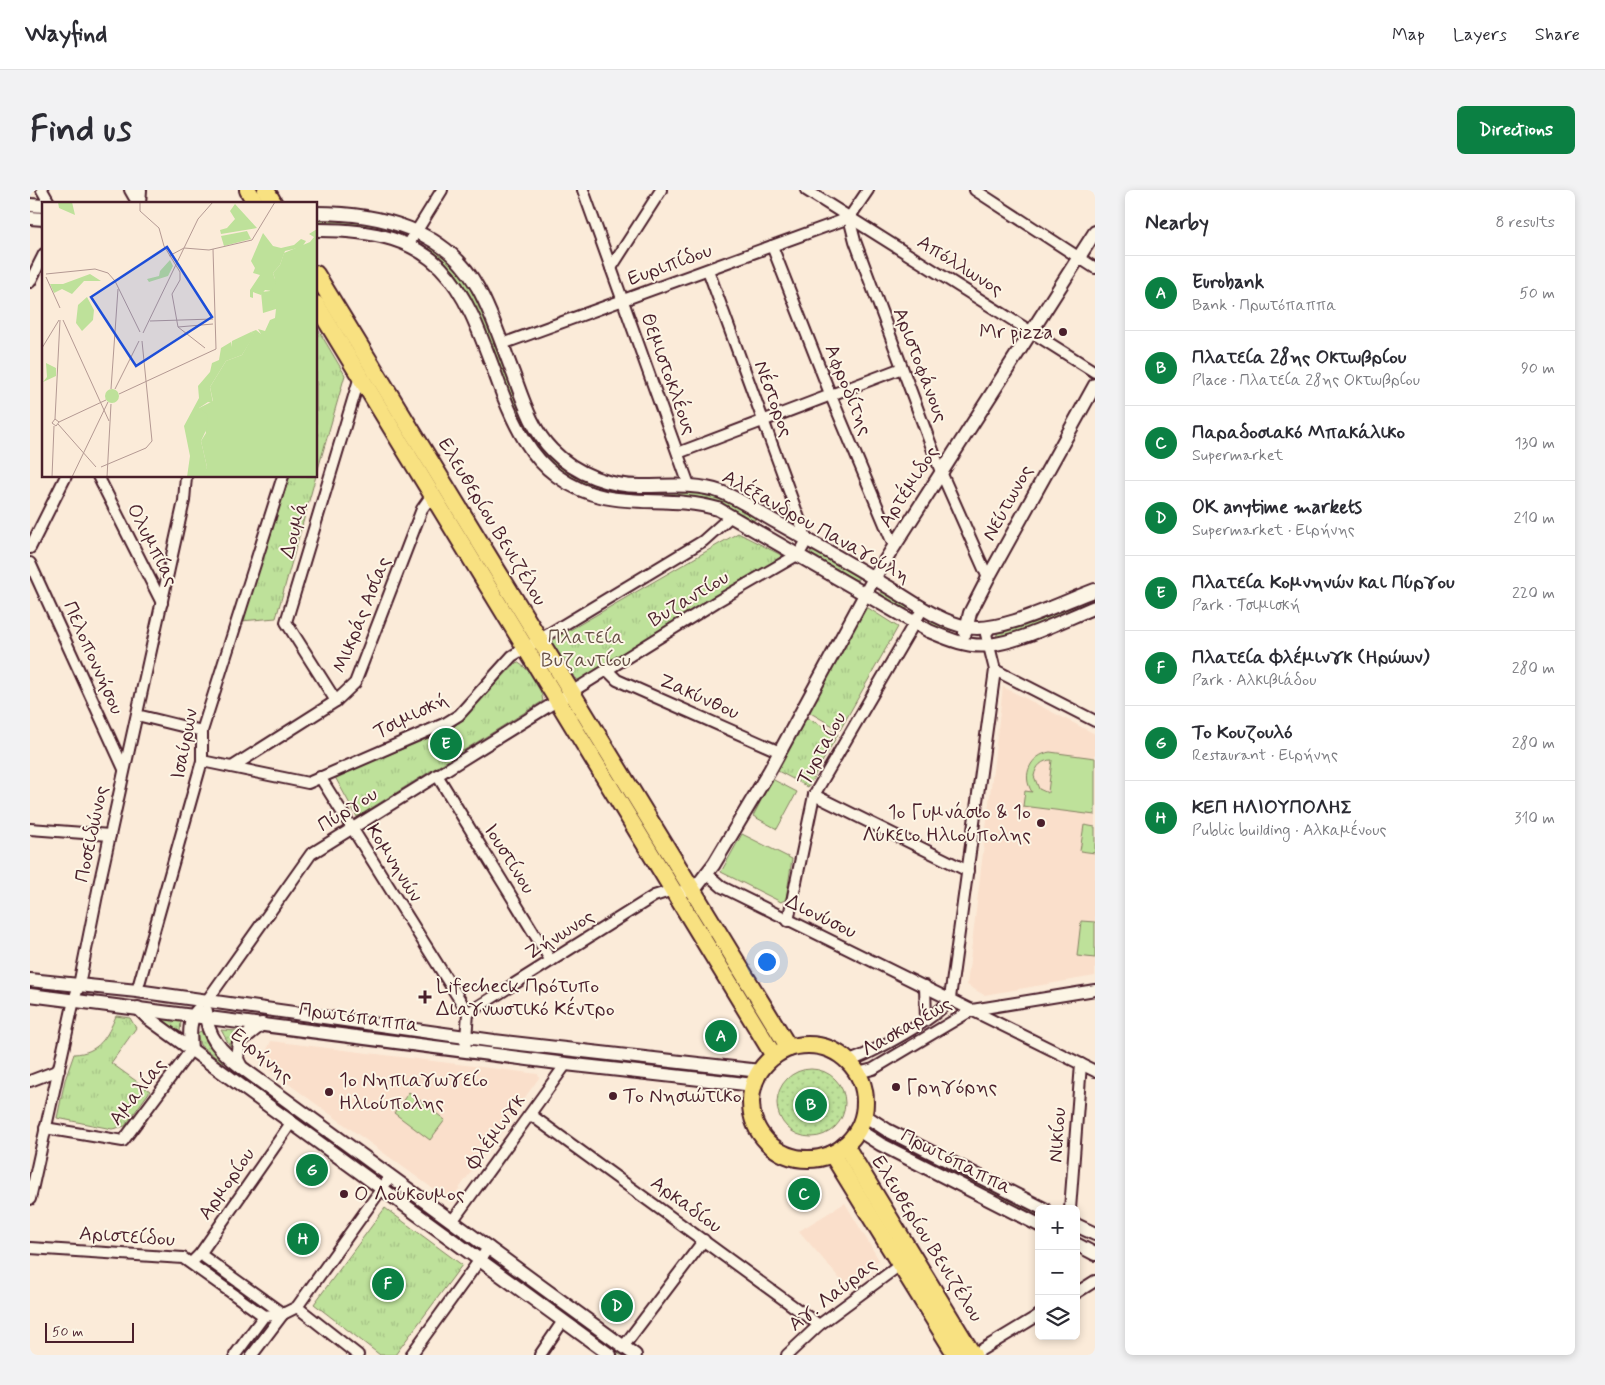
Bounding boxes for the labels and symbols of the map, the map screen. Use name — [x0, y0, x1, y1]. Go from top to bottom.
inset map — [42, 202, 318, 478]
street label: Απόλλωνος — [912, 229, 1008, 303]
street label: Ευριπίδου — [624, 237, 716, 293]
street label: Αριστοφάνους — [886, 304, 954, 426]
street label: Θεμιστοκλέους — [633, 309, 703, 439]
place label: Mr pizza — [979, 319, 1053, 346]
marker: Mr pizza — [1057, 326, 1069, 338]
street label: Αφροδίτης — [817, 340, 879, 440]
street label: Νέστορος — [747, 357, 799, 441]
street label: Ελευθερίου Βενιζέλου — [431, 433, 553, 611]
street label: Αρτέμιδος — [872, 441, 946, 533]
street label: Νεύτωνος — [976, 460, 1040, 546]
street label: Αλέξανδρου Παναγούλη — [717, 464, 915, 590]
street label: Δουμά — [274, 498, 316, 561]
street label: Ολυμπίας — [120, 499, 184, 591]
street label: Μικράς Ασίας — [326, 553, 398, 677]
street label: Βυζαντίου — [644, 564, 734, 634]
street label: Πελοποννήσου — [56, 597, 130, 719]
park label: Πλατεία Βυζαντίου — [541, 624, 631, 674]
street label: Ζακύνθου — [654, 667, 744, 727]
street label: Τσιμισκή — [369, 686, 453, 746]
street label: Ισαύρων — [165, 706, 205, 782]
street label: Τυρταίου — [791, 707, 853, 791]
pin: E — [430, 725, 462, 763]
street label: Πύργου — [313, 781, 383, 839]
street label: Ποσειδώνος — [69, 783, 115, 885]
place label: 1ο Γυμνάσιο & 1ο Λύκειο Ηλιούπολης — [862, 799, 1031, 849]
marker: 1ο Γυμνάσιο & 1ο Λύκειο Ηλιούπολης — [1035, 817, 1047, 829]
street label: Κομνηνών — [359, 819, 429, 908]
street label: Ιουστίνου — [477, 819, 541, 899]
street label: Διονύσου — [781, 888, 861, 946]
street label: Ζήνωνος — [520, 903, 600, 967]
your location — [754, 949, 780, 975]
place label: Lifecheck Πρότυπο Διαγνωστικό Κέντρο — [436, 973, 615, 1023]
marker: Lifecheck Πρότυπο Διαγνωστικό Κέντρο — [418, 990, 432, 1004]
street label: Λασκαρέως — [857, 990, 957, 1064]
street label: Πρωτόπαππα — [297, 996, 421, 1040]
pin: A — [705, 1017, 737, 1055]
street label: Ειρήνης — [225, 1022, 299, 1090]
street label: Αμαλίας — [103, 1052, 173, 1131]
place label: 1ο Νηπιαγωγείο Ηλιούπολης — [339, 1067, 488, 1117]
place label: Γρηγόρης — [906, 1074, 998, 1101]
marker: Γρηγόρης — [890, 1081, 902, 1093]
place label: Το Νησιώτικο — [623, 1083, 742, 1110]
marker: 1ο Νηπιαγωγείο Ηλιούπολης — [323, 1086, 335, 1098]
pin: B — [795, 1086, 827, 1124]
street label: Φλέμινγκ — [459, 1089, 532, 1176]
marker: Το Νησιώτικο — [607, 1090, 619, 1102]
street label: Νικίου — [1043, 1107, 1073, 1163]
street label: Πρωτόπαππα — [896, 1122, 1016, 1202]
street label: Αρμορίου — [192, 1142, 262, 1226]
pin: G — [296, 1151, 328, 1189]
street label: Ελευθερίου Βενιζέλου — [865, 1151, 989, 1327]
street label: Αρκαδίου — [645, 1170, 727, 1240]
pin: C — [788, 1175, 820, 1213]
place label: Ο Λούκουμος — [354, 1181, 465, 1208]
marker: Ο Λούκουμος — [338, 1188, 350, 1200]
street label: Αριστείδου — [78, 1220, 176, 1254]
pin: H — [287, 1220, 319, 1258]
street label: Αγ. Λαύρας — [783, 1252, 883, 1338]
pin: F — [372, 1265, 404, 1303]
pin: D — [601, 1287, 633, 1325]
scale bar — [45, 1320, 134, 1343]

